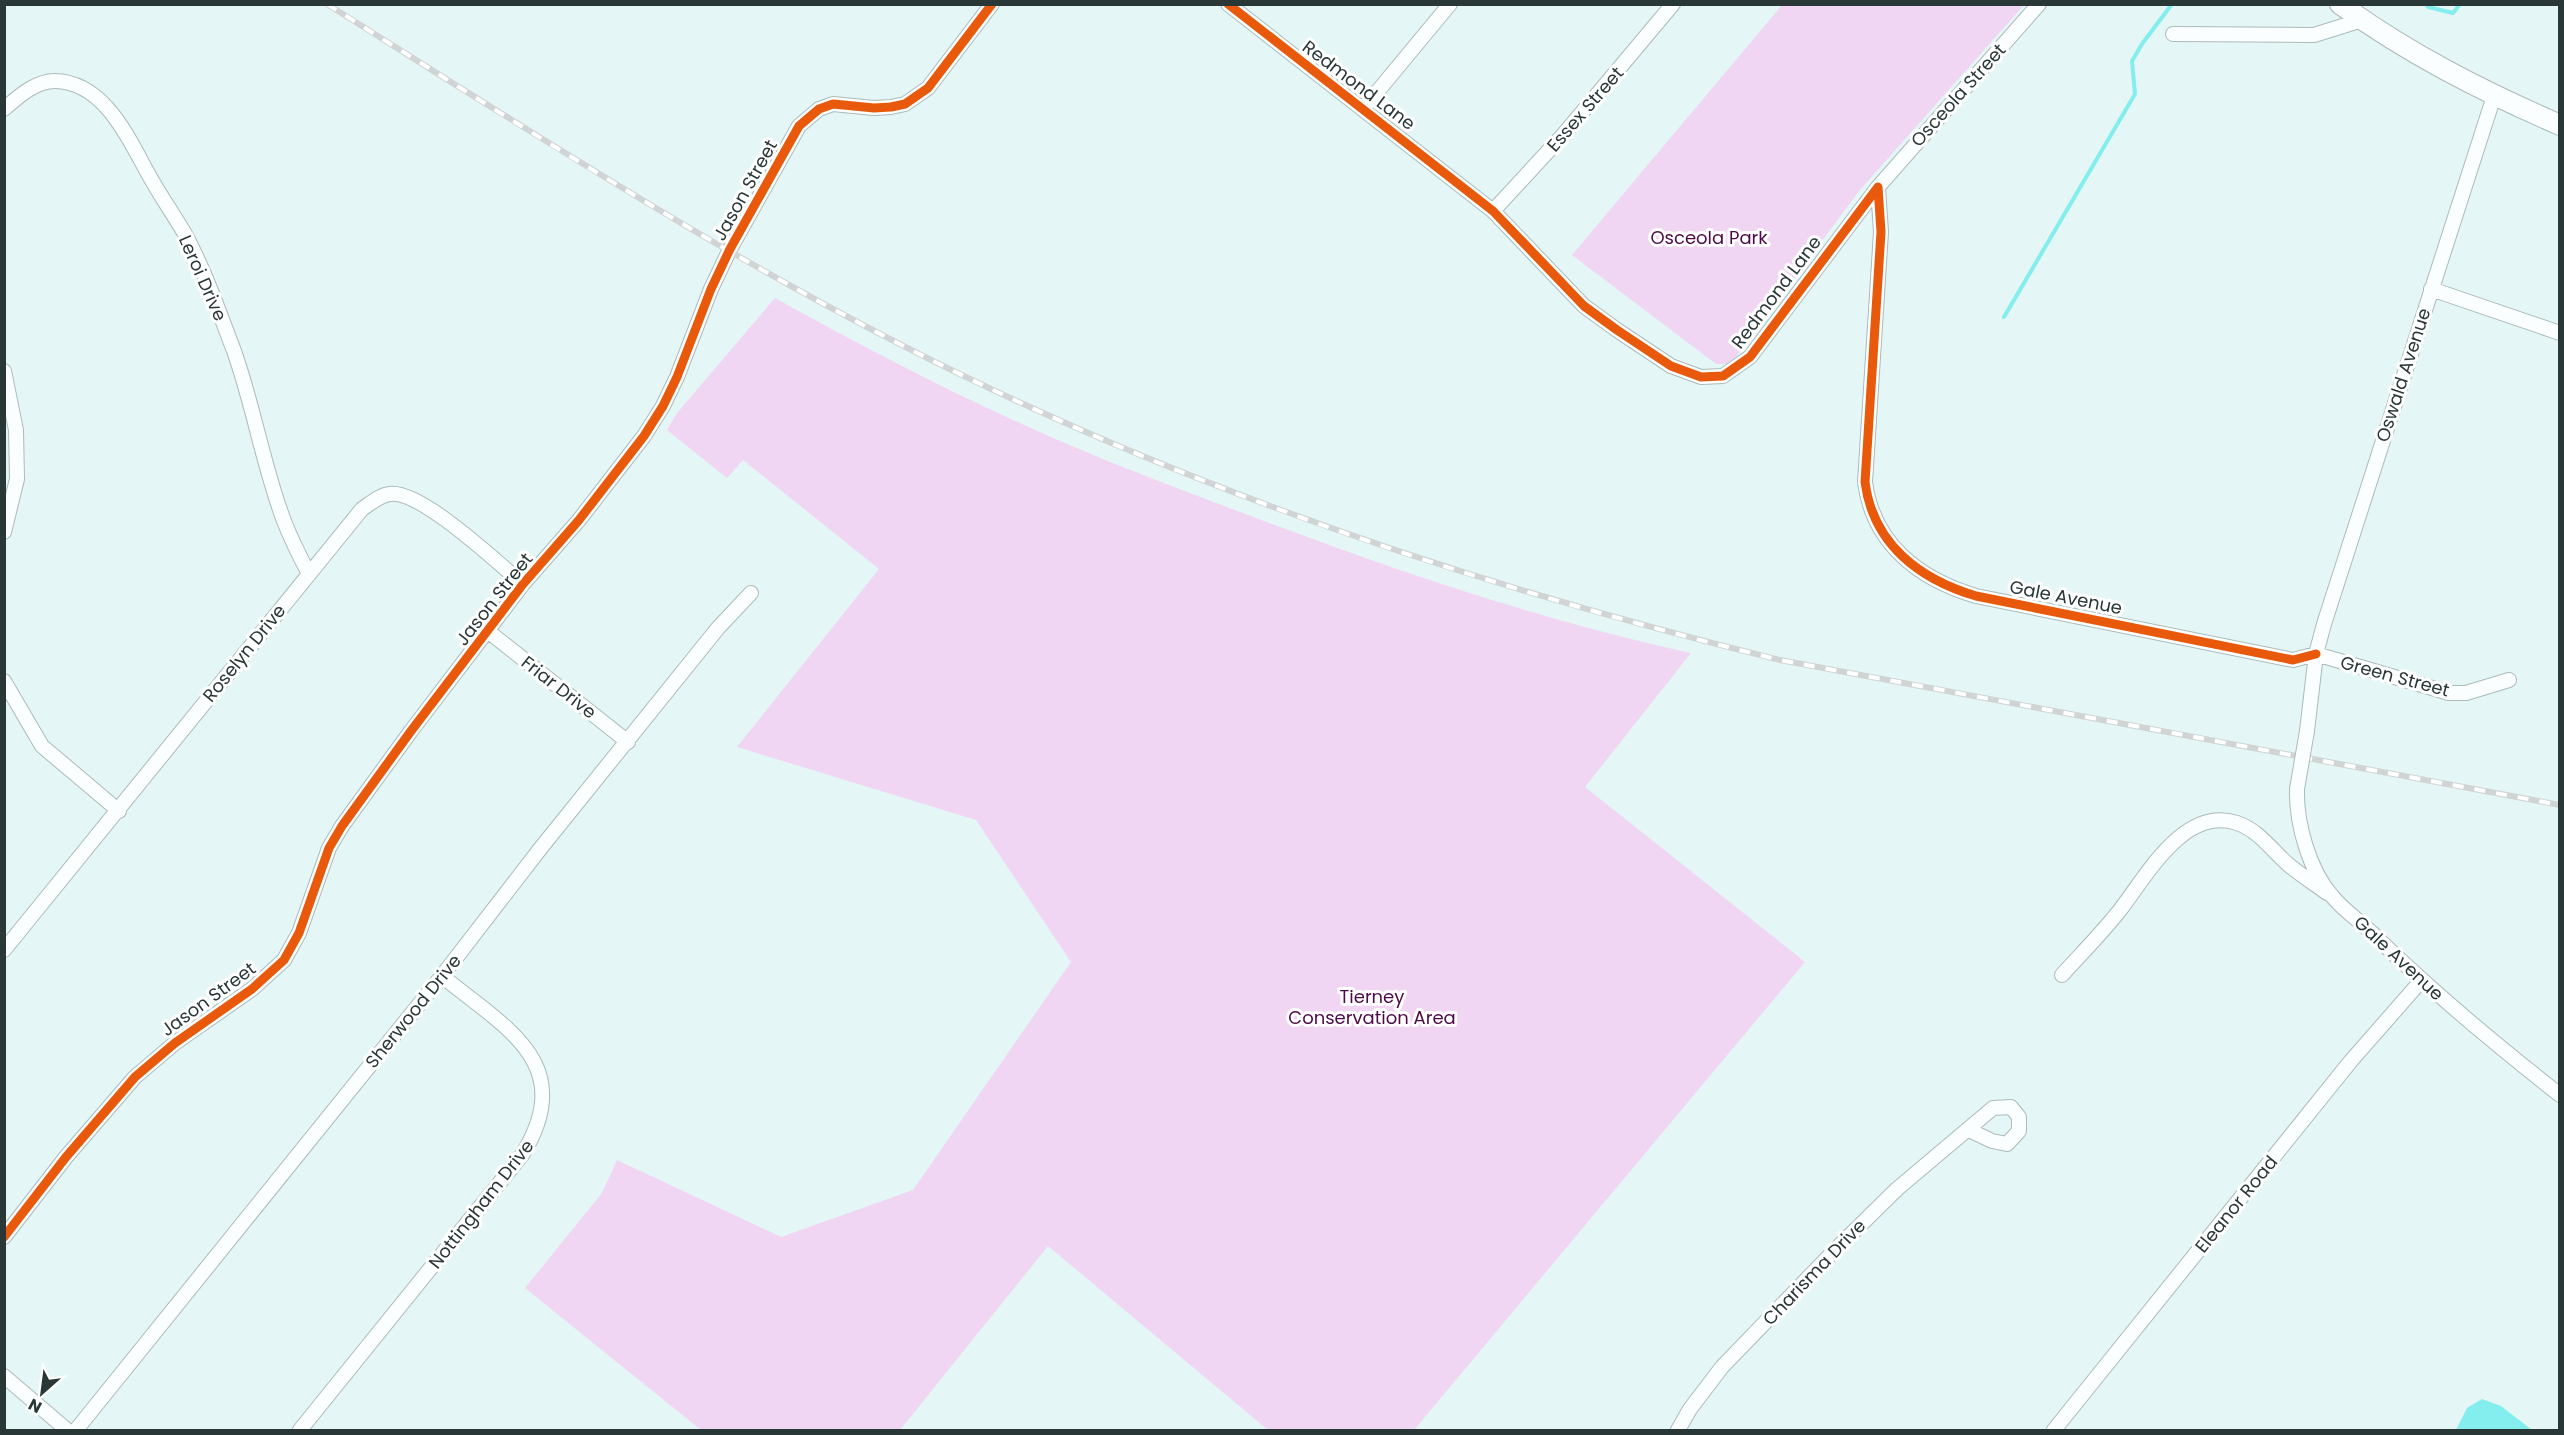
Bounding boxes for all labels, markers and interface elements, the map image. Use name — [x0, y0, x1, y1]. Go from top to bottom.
street label: Redmond Lane — [1297, 34, 1421, 136]
street label: Osceola Street — [1905, 38, 2011, 152]
street label: Essex Street — [1541, 61, 1629, 157]
street label: Jason Street — [707, 135, 783, 245]
park label: Osceola Park — [1650, 225, 1768, 250]
street label: Redmond Lane — [1725, 230, 1827, 354]
street label: Leroi Drive — [173, 231, 233, 325]
street label: Oswald Avenue — [2370, 305, 2436, 445]
street label: Jason Street — [450, 547, 538, 651]
street label: Gale Avenue — [2008, 574, 2124, 620]
street label: Roselyn Drive — [197, 599, 291, 707]
street label: Green Street — [2338, 649, 2452, 703]
street label: Friar Drive — [516, 650, 602, 724]
street label: Gale Avenue — [2349, 910, 2449, 1006]
street label: Sherwood Drive — [359, 949, 467, 1073]
street label: Jason Street — [155, 956, 261, 1042]
park label: Tierney Conservation Area — [1288, 984, 1456, 1030]
street label: Nottingham Drive — [423, 1134, 539, 1274]
street label: Eleanor Road — [2189, 1150, 2283, 1258]
street label: Charisma Drive — [1757, 1213, 1871, 1331]
north arrow — [12, 1363, 72, 1423]
text: N — [24, 1393, 46, 1419]

